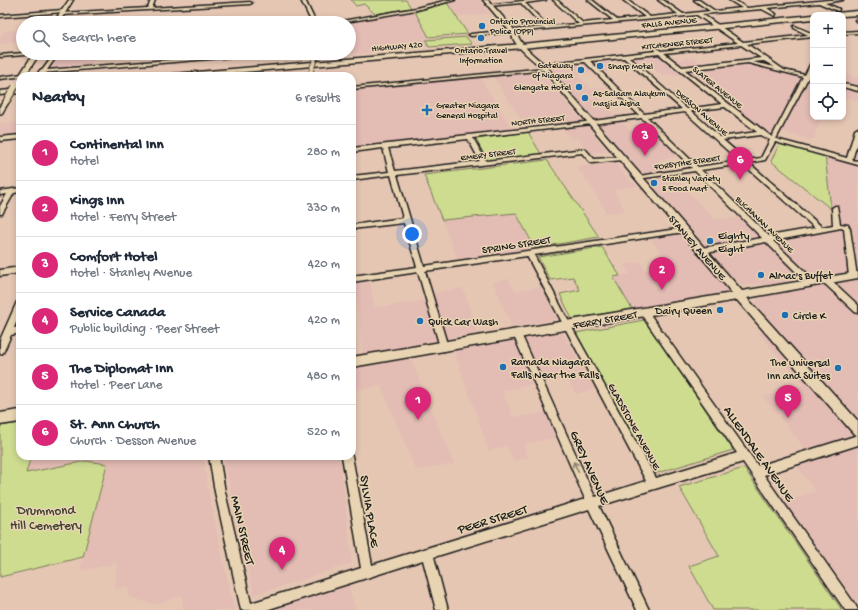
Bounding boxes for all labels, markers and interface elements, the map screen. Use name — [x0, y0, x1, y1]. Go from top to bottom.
map controls — [810, 12, 846, 120]
button: + — [810, 12, 846, 48]
street label: FALLS AVENUE — [640, 15, 698, 32]
search box — [16, 16, 356, 60]
place label: Ontario Provincial Police (OPP) — [489, 17, 555, 38]
marker: Ontario Provincial Police (OPP) — [477, 21, 487, 31]
icon: search — [30, 27, 52, 49]
text: Search here — [62, 29, 136, 47]
marker: Ontario Travel Information — [476, 33, 486, 43]
street label: KITCHENER STREET — [641, 35, 714, 54]
street label: HIGHWAY 420 — [371, 40, 423, 55]
place label: Ontario Travel Information — [455, 46, 507, 67]
button: − — [810, 48, 846, 84]
place label: Gateway of Niagara — [532, 61, 574, 82]
marker: Sharp Motel — [595, 61, 605, 71]
place label: Sharp Motel — [608, 62, 653, 73]
marker: Gateway of Niagara — [576, 65, 586, 75]
street label: SLATER AVENUE — [690, 65, 745, 112]
marker: Glengate Hotel — [574, 82, 584, 92]
place label: Glengate Hotel — [514, 83, 571, 94]
button: locate — [810, 84, 846, 120]
street label: DESSON AVENUE — [672, 87, 730, 139]
text: Nearby — [32, 88, 85, 108]
place label: As-Salaam Alaykum Masjid Aisha — [593, 89, 666, 110]
text: 6 results — [295, 91, 340, 106]
marker: As-Salaam Alaykum Masjid Aisha — [580, 93, 590, 103]
place label: Greater Niagara General Hospital — [436, 101, 500, 122]
marker: Greater Niagara General Hospital — [421, 104, 433, 116]
street label: NORTH STREET — [511, 113, 566, 130]
pin: 3 — [632, 123, 658, 156]
text: Continental Inn — [70, 136, 164, 154]
text: 1 — [42, 145, 48, 160]
text: 280 m — [307, 145, 340, 160]
street label: EMERY STREET — [460, 147, 517, 164]
pin: 6 — [727, 147, 753, 180]
street label: FORSYTHE STREET — [653, 153, 721, 174]
text: Hotel — [70, 154, 99, 169]
place label: Stanley Variety & Food Mart — [662, 174, 721, 195]
marker: Stanley Variety & Food Mart — [649, 178, 659, 188]
text: Kings Inn — [70, 192, 124, 210]
street label: BUCHANAN AVENUE — [732, 194, 796, 256]
text: 2 — [42, 201, 48, 216]
text: 330 m — [307, 201, 340, 216]
text: Hotel · Ferry Street — [70, 210, 176, 225]
street label: STANLEY AVENUE — [665, 214, 728, 284]
your location — [402, 224, 422, 244]
place label: Eighty Eight — [718, 231, 750, 256]
street label: SPRING STREET — [481, 235, 552, 257]
marker: Eighty Eight — [705, 236, 715, 246]
text: Comfort Hotel — [70, 248, 157, 266]
text: 3 — [42, 257, 48, 272]
text: 420 m — [308, 257, 340, 272]
pin: 2 — [649, 257, 675, 290]
text: Hotel · Stanley Avenue — [70, 266, 192, 281]
marker: AlMac's Buffet — [756, 270, 766, 280]
place label: AlMac's Buffet — [769, 270, 834, 283]
text: Service Canada — [70, 304, 165, 322]
marker: Dairy Queen — [715, 305, 725, 315]
place label: Dairy Queen — [654, 306, 713, 318]
street label: FERRY STREET — [571, 309, 639, 333]
marker: Circle K — [780, 310, 790, 320]
place label: Circle K — [793, 311, 828, 323]
text: 4 — [42, 313, 48, 328]
text: 420 m — [308, 313, 340, 328]
marker: Quick Car Wash — [415, 316, 425, 326]
place label: Quick Car Wash — [428, 317, 498, 329]
text: Public building · Peer Street — [70, 322, 219, 337]
place label: Ramada Niagara Falls Near the Falls — [510, 357, 600, 382]
place label: The Universal Inn and Suites — [767, 358, 831, 383]
text: The Diplomat Inn — [70, 360, 173, 378]
marker: Ramada Niagara Falls Near the Falls — [498, 362, 508, 372]
marker: The Universal Inn and Suites — [833, 363, 843, 373]
text: 5 — [42, 369, 48, 384]
text: 480 m — [307, 369, 340, 384]
text: Hotel · Peer Lane — [70, 378, 162, 393]
street label: GLADSTONE AVENUE — [604, 382, 663, 473]
pin: 5 — [775, 385, 801, 418]
pin: 1 — [405, 387, 431, 420]
street label: ALLENDALE AVENUE — [719, 404, 797, 506]
text: St. Ann Church — [70, 416, 160, 434]
text: 6 — [42, 425, 48, 440]
text: 520 m — [307, 425, 340, 440]
street label: GREY AVENUE — [566, 429, 612, 508]
text: Church · Desson Avenue — [70, 434, 196, 449]
one-way arrow — [572, 461, 579, 473]
street label: SYLVIA PLACE — [355, 474, 382, 549]
street label: MAIN STREET — [226, 495, 257, 568]
street label: PEER STREET — [455, 502, 530, 538]
park label: Drummond Hill Cemetery — [10, 504, 82, 534]
pin: 4 — [269, 537, 295, 570]

